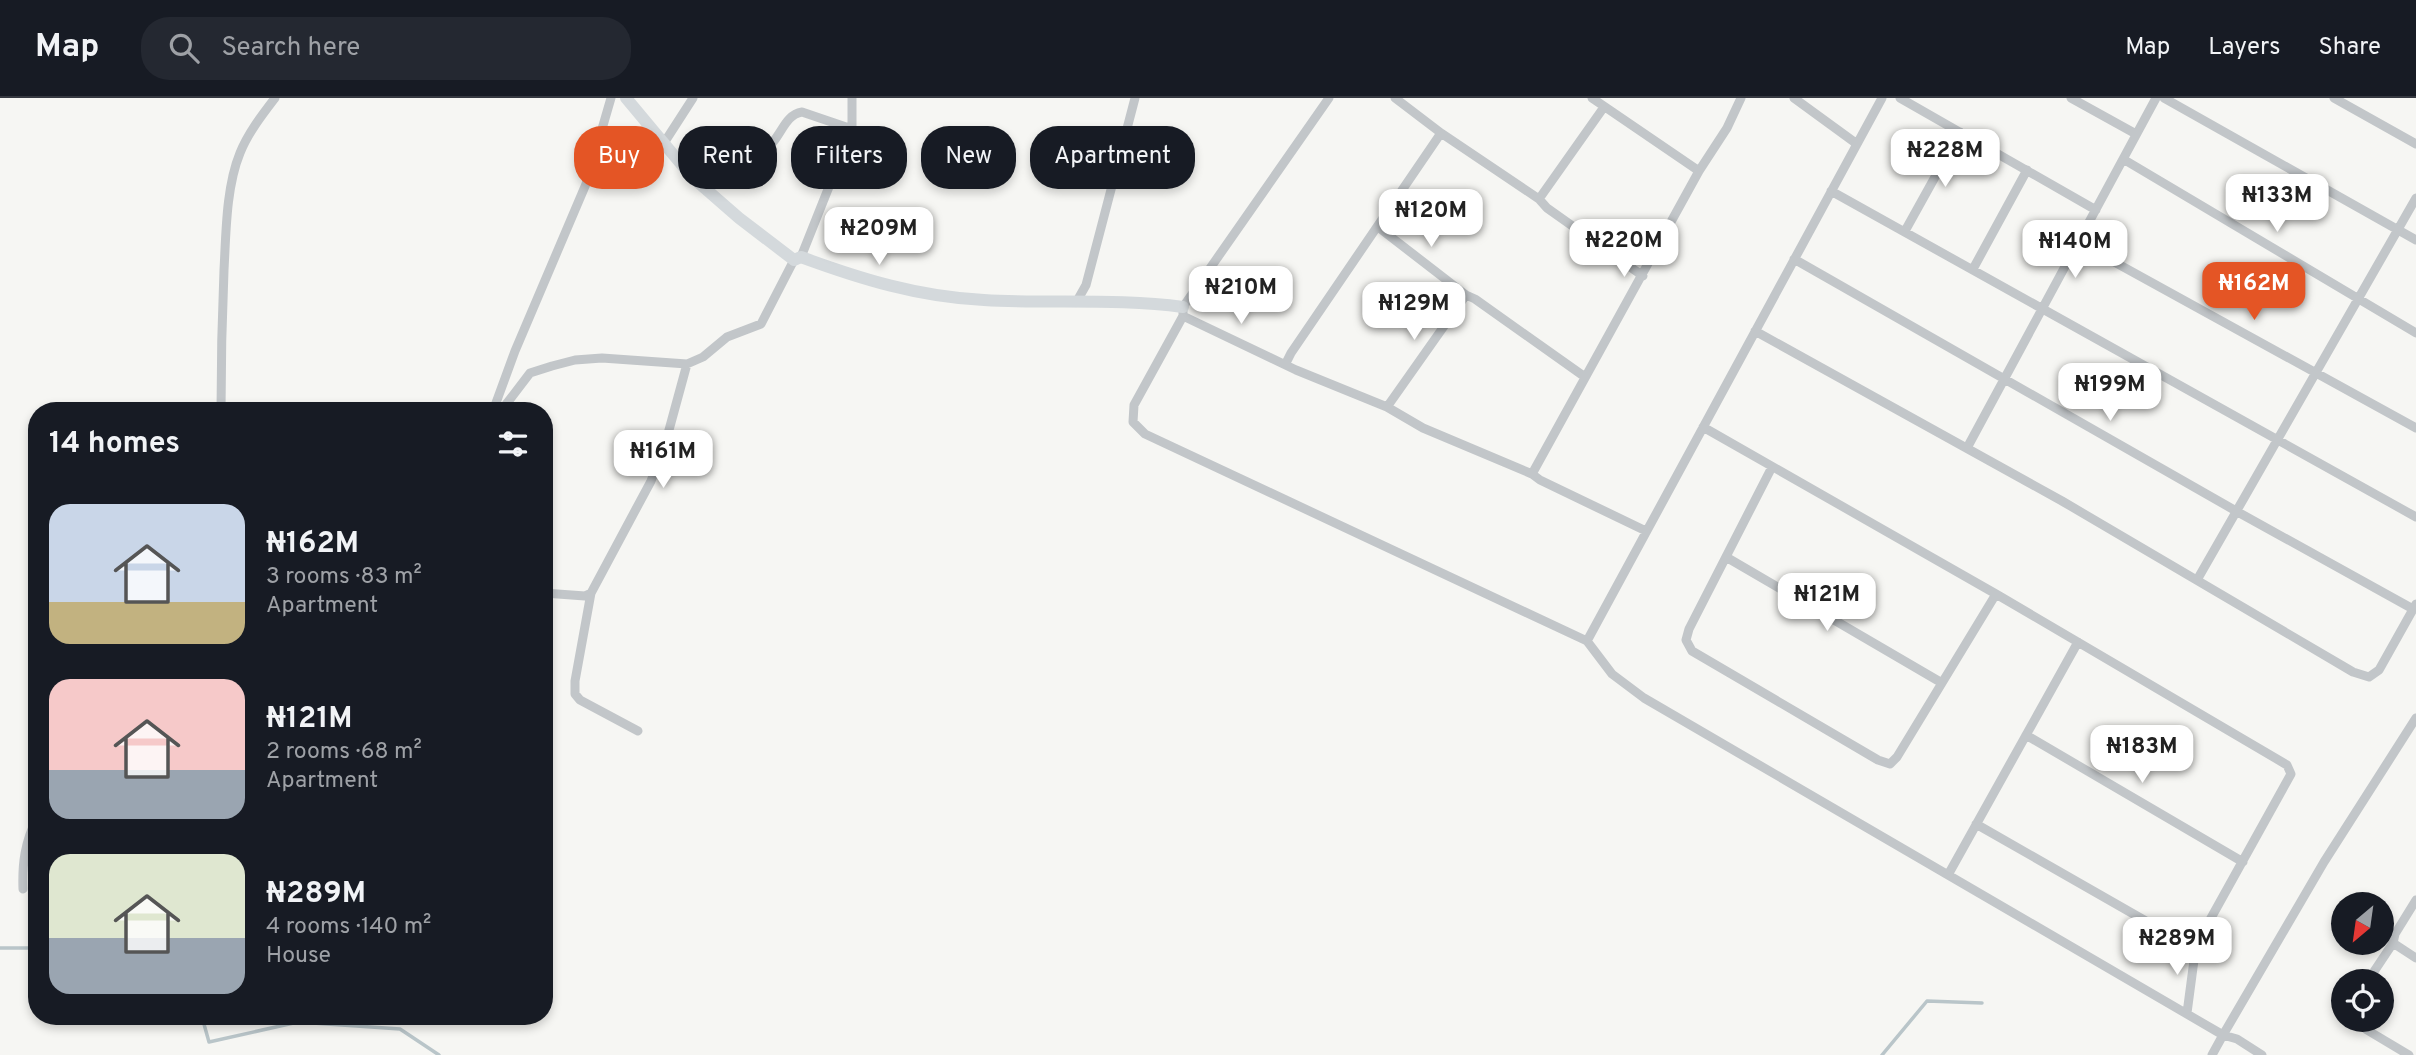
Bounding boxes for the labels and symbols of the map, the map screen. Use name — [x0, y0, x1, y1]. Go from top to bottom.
pin: ₦228M — [1896, 130, 1994, 189]
pin: ₦133M — [2228, 174, 2326, 234]
pin: ₦120M — [1382, 190, 1480, 249]
pin: ₦209M — [830, 208, 928, 267]
pin: ₦220M — [1575, 220, 1673, 279]
pin: ₦140M — [2026, 220, 2124, 280]
pin: ₦162M — [2205, 262, 2303, 322]
pin: ₦210M — [1192, 266, 1290, 326]
pin: ₦129M — [1365, 282, 1463, 342]
pin: ₦199M — [2061, 364, 2159, 423]
pin: ₦161M — [614, 430, 712, 490]
pin: ₦121M — [1778, 574, 1876, 633]
pin: ₦183M — [2093, 726, 2191, 785]
north arrow — [2331, 892, 2394, 956]
pin: ₦289M — [2128, 918, 2226, 977]

